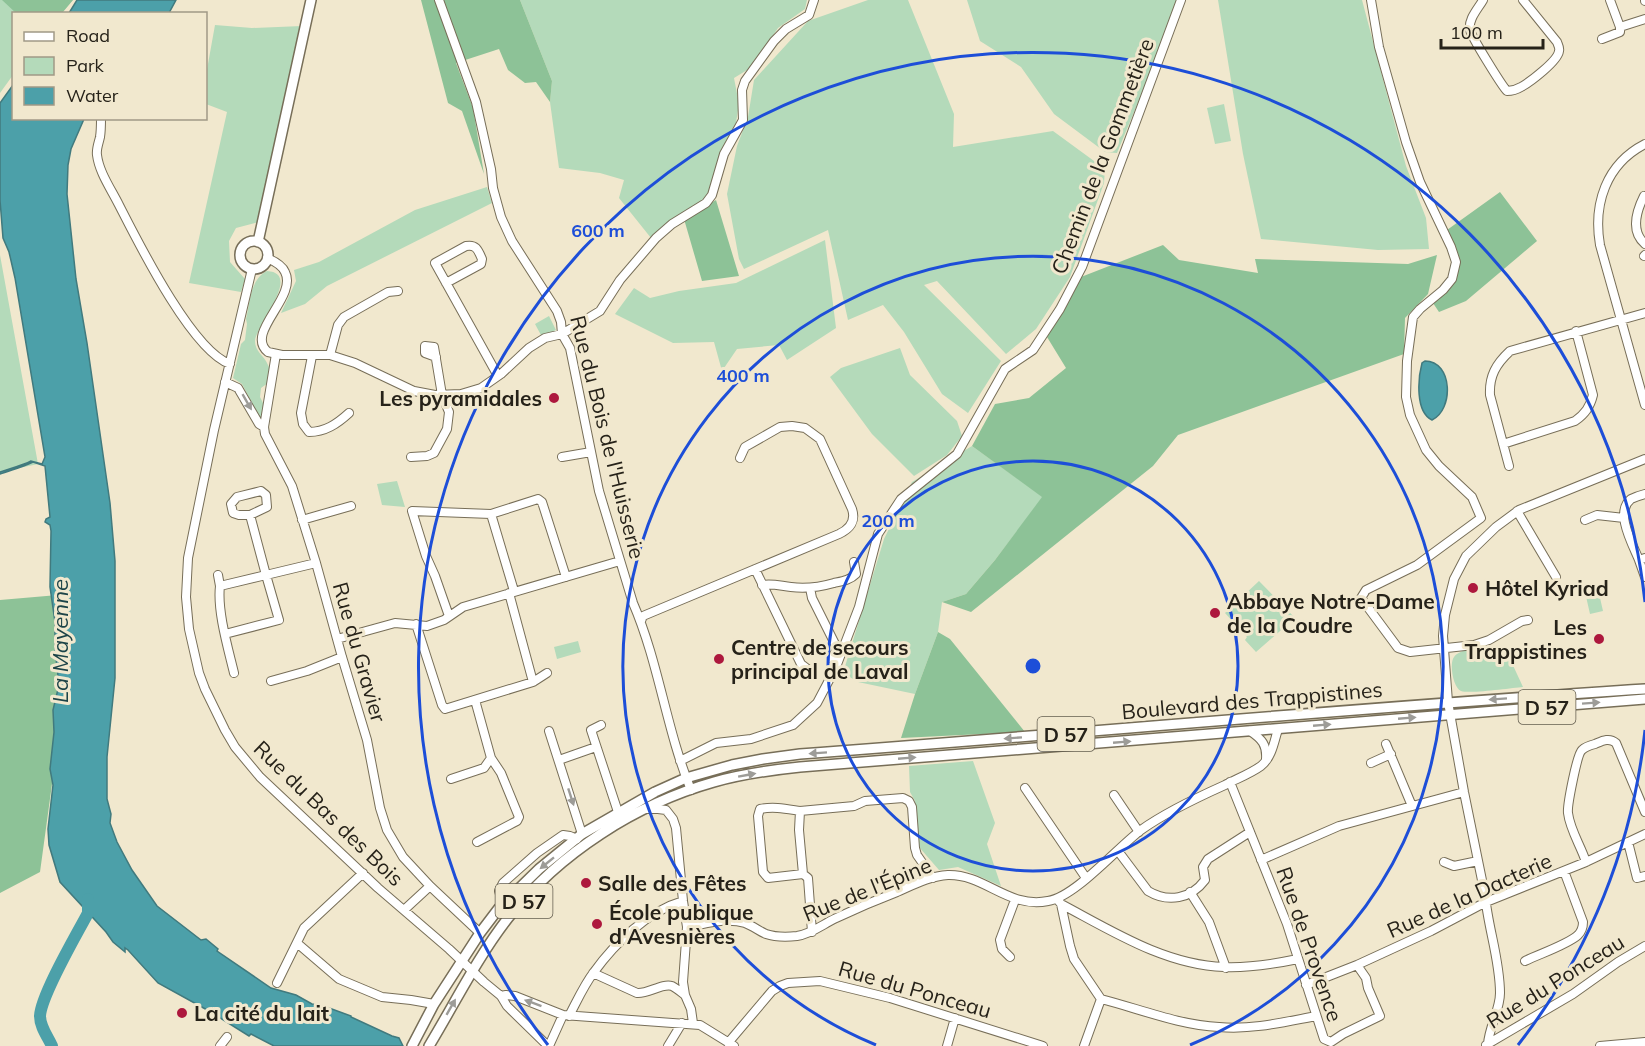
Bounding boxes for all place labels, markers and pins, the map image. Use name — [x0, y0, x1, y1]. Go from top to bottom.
place label: Les pyramidales — [379, 385, 542, 411]
marker: Les pyramidales — [547, 391, 561, 405]
place label: Hôtel Kyriad — [1485, 575, 1609, 601]
marker: Hôtel Kyriad — [1466, 581, 1480, 595]
place label: Abbaye Notre-Dame de la Coudre — [1227, 588, 1435, 638]
marker: Abbaye Notre-Dame de la Coudre — [1208, 606, 1222, 620]
place label: Les Trappistines — [1464, 614, 1587, 664]
marker: Les Trappistines — [1592, 632, 1606, 646]
place label: Centre de secours principal de Laval — [731, 634, 908, 684]
marker: Centre de secours principal de Laval — [712, 652, 726, 666]
centre of rings — [1023, 656, 1043, 676]
place label: Salle des Fêtes — [598, 870, 747, 896]
marker: Salle des Fêtes — [579, 876, 593, 890]
place label: École publique d'Avesnières — [609, 899, 754, 949]
marker: École publique d'Avesnières — [590, 917, 604, 931]
place label: La cité du lait — [194, 1000, 329, 1026]
marker: La cité du lait — [175, 1006, 189, 1020]

